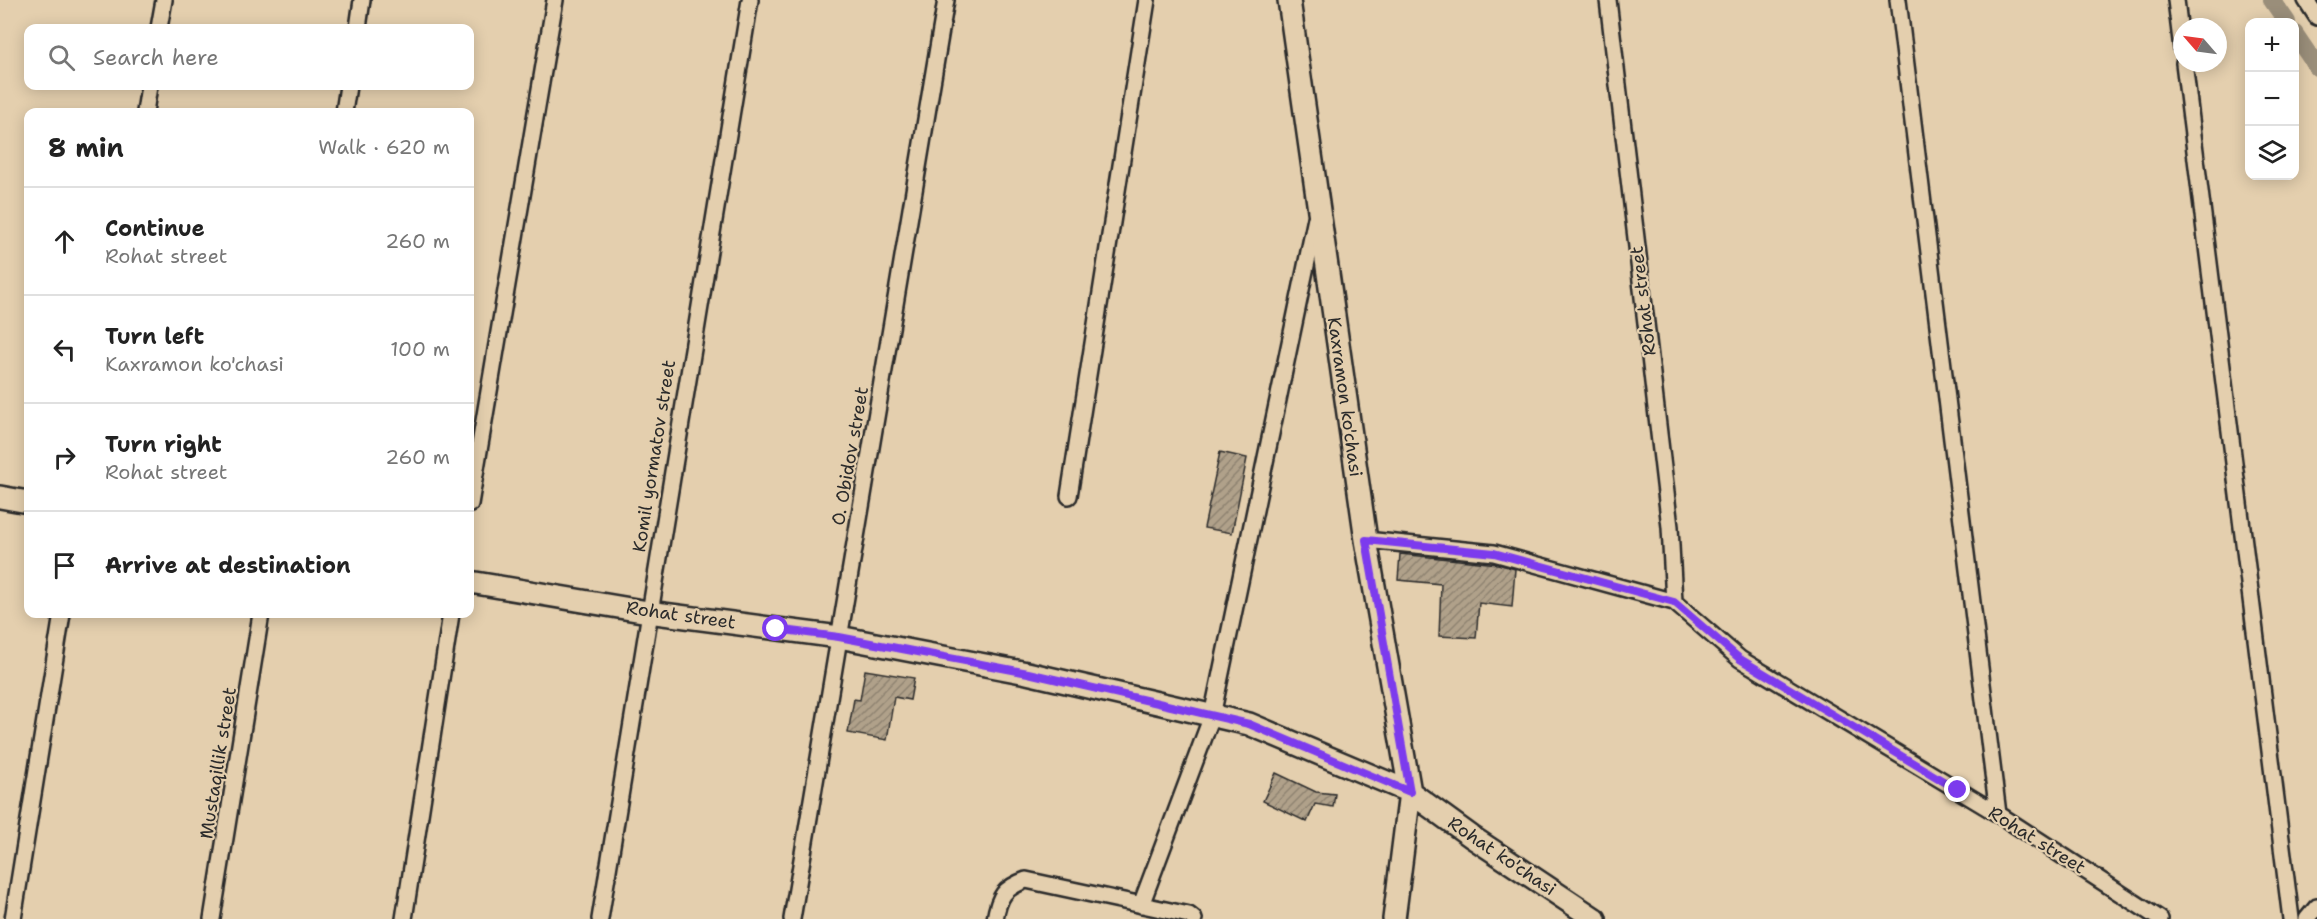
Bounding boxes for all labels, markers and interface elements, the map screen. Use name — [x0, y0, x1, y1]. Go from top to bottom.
north arrow — [2173, 18, 2227, 72]
map controls — [2245, 18, 2299, 180]
button: + — [2245, 18, 2299, 72]
search box — [24, 24, 474, 90]
icon: search — [45, 41, 78, 74]
text: Search here — [93, 43, 219, 72]
button: − — [2245, 72, 2299, 126]
button: layers — [2245, 126, 2299, 180]
text: 8 min — [48, 130, 124, 165]
text: Walk · 620 m — [318, 134, 450, 160]
text: Continue — [105, 214, 205, 243]
icon: ahead — [48, 225, 81, 258]
text: 260 m — [385, 228, 450, 254]
text: Rohat street — [105, 243, 228, 269]
street label: Rohat street — [1624, 245, 1662, 357]
street label: Kaxramon ko'chasi — [1322, 316, 1368, 478]
text: Turn left — [105, 322, 204, 351]
icon: left — [48, 333, 81, 366]
text: 100 m — [390, 336, 450, 362]
text: Kaxramon ko'chasi — [105, 351, 284, 377]
street label: Komil yormatov street — [627, 358, 681, 554]
street label: O. Obidov street — [826, 385, 874, 527]
text: Turn right — [105, 430, 222, 459]
icon: right — [48, 441, 81, 474]
text: 260 m — [385, 444, 450, 470]
text: Rohat street — [105, 459, 228, 485]
icon: arrive — [48, 549, 81, 582]
text: Arrive at destination — [105, 551, 351, 580]
street label: Rohat street — [625, 595, 737, 635]
route start — [762, 615, 788, 641]
street label: Mustaqillik street — [194, 685, 242, 841]
route end — [1944, 776, 1970, 802]
street label: Rohat street — [1984, 801, 2090, 879]
street label: Rohat ko'chasi — [1443, 811, 1561, 901]

